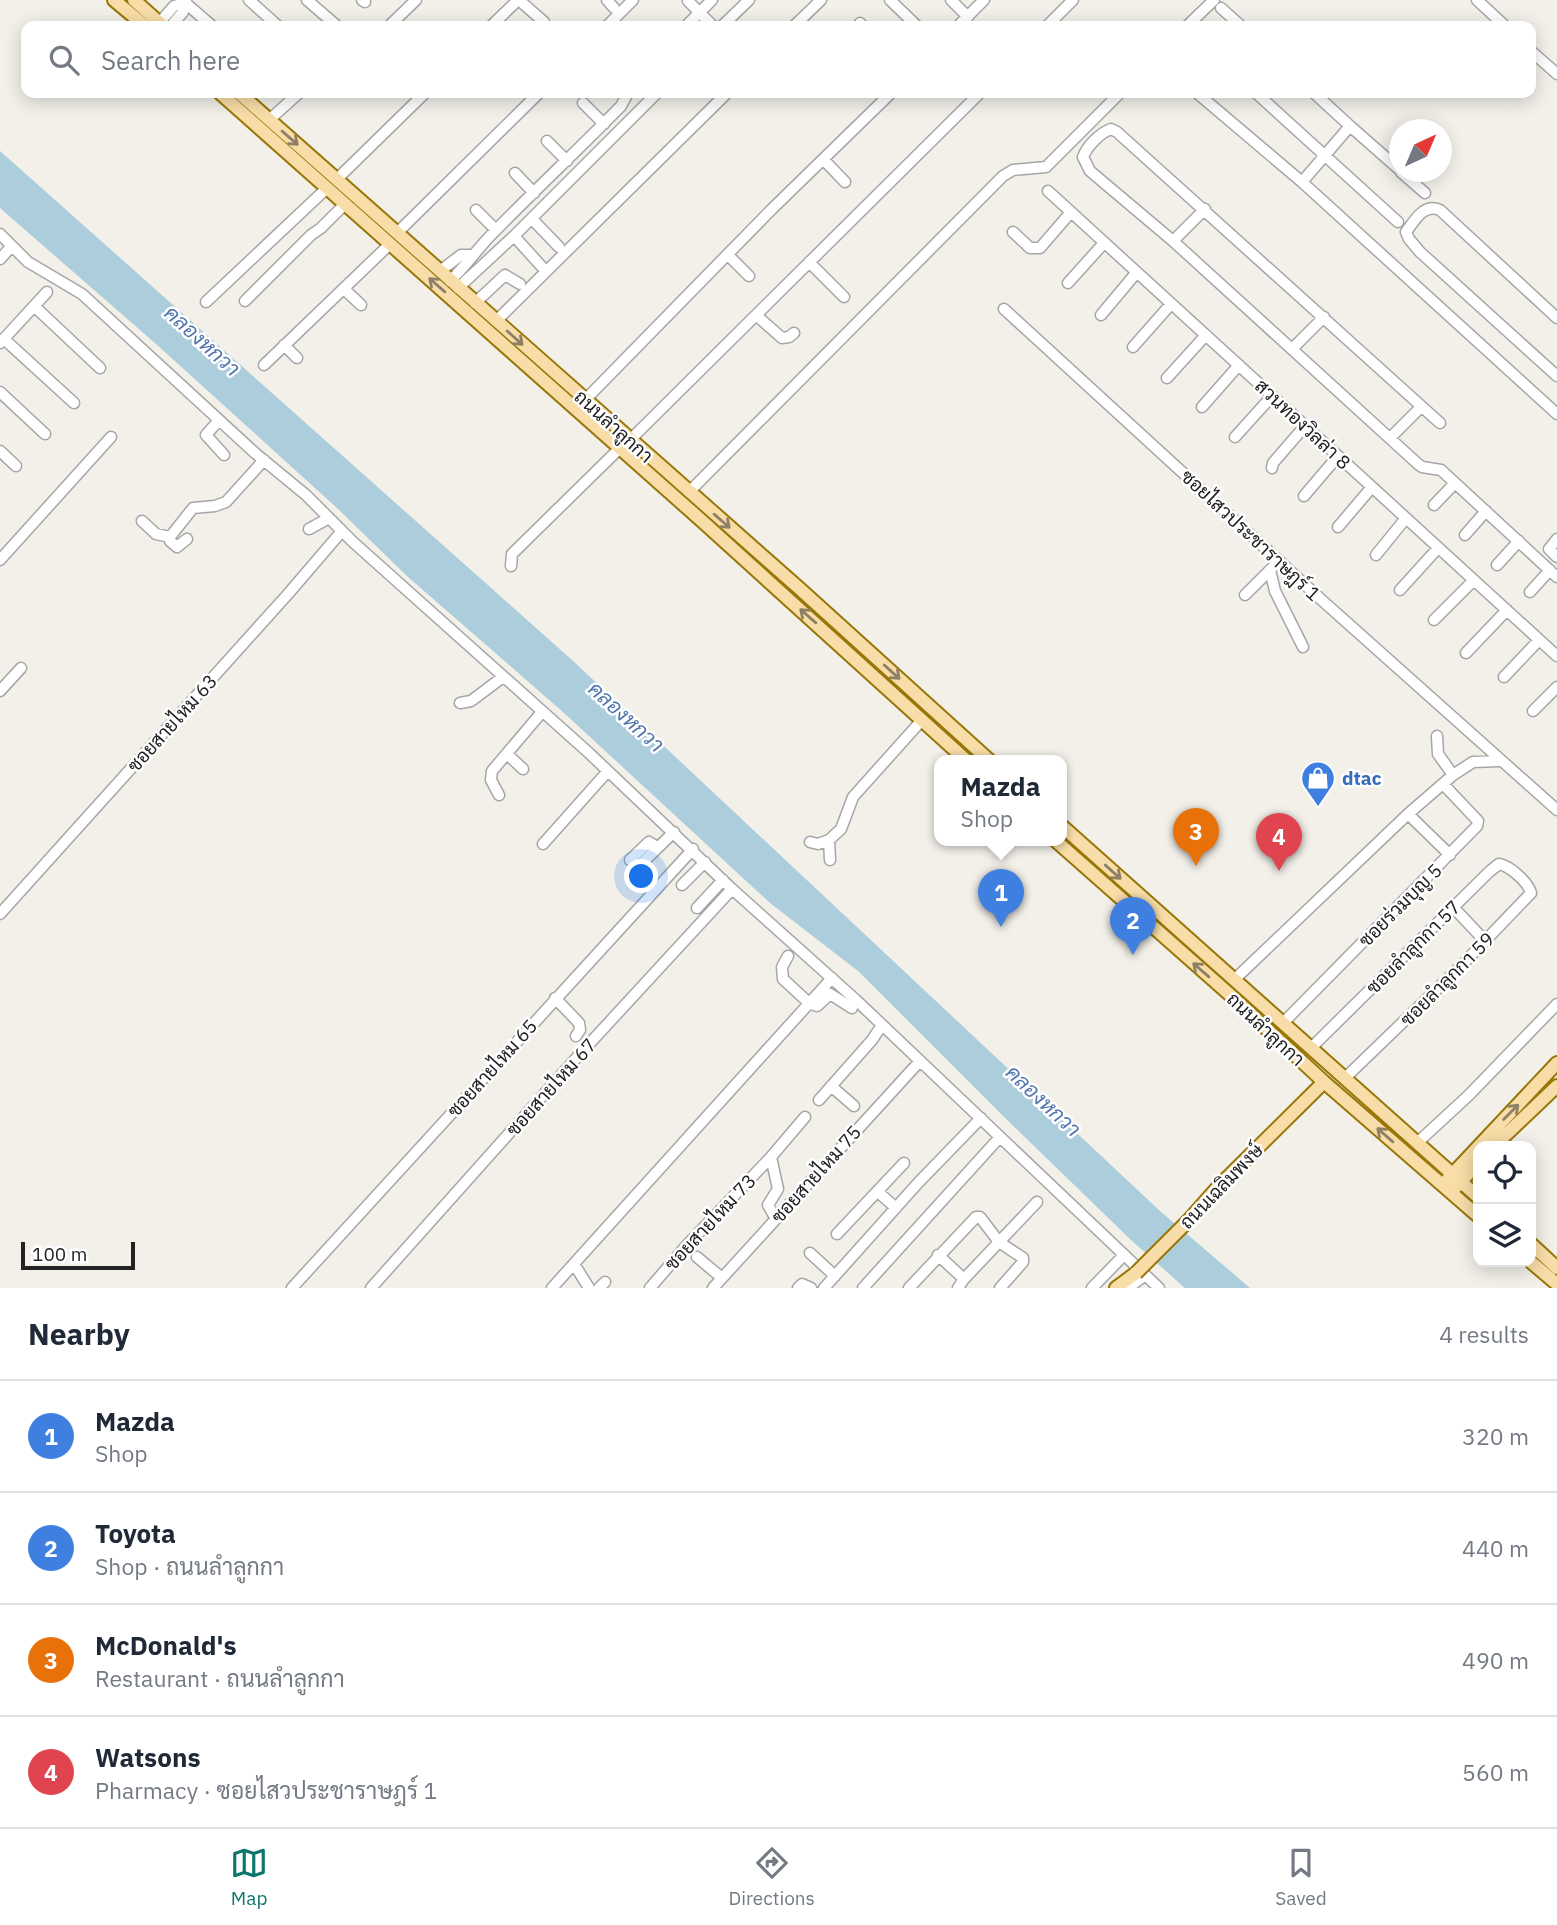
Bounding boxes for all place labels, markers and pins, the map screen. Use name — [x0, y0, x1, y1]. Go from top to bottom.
shop icon: dtac — [1299, 759, 1337, 808]
place label: dtac — [1342, 766, 1382, 790]
pin: 3 — [1173, 808, 1219, 866]
pin: 4 — [1256, 813, 1302, 871]
pin: 1 — [978, 869, 1024, 927]
pin: 2 — [1110, 897, 1156, 955]

